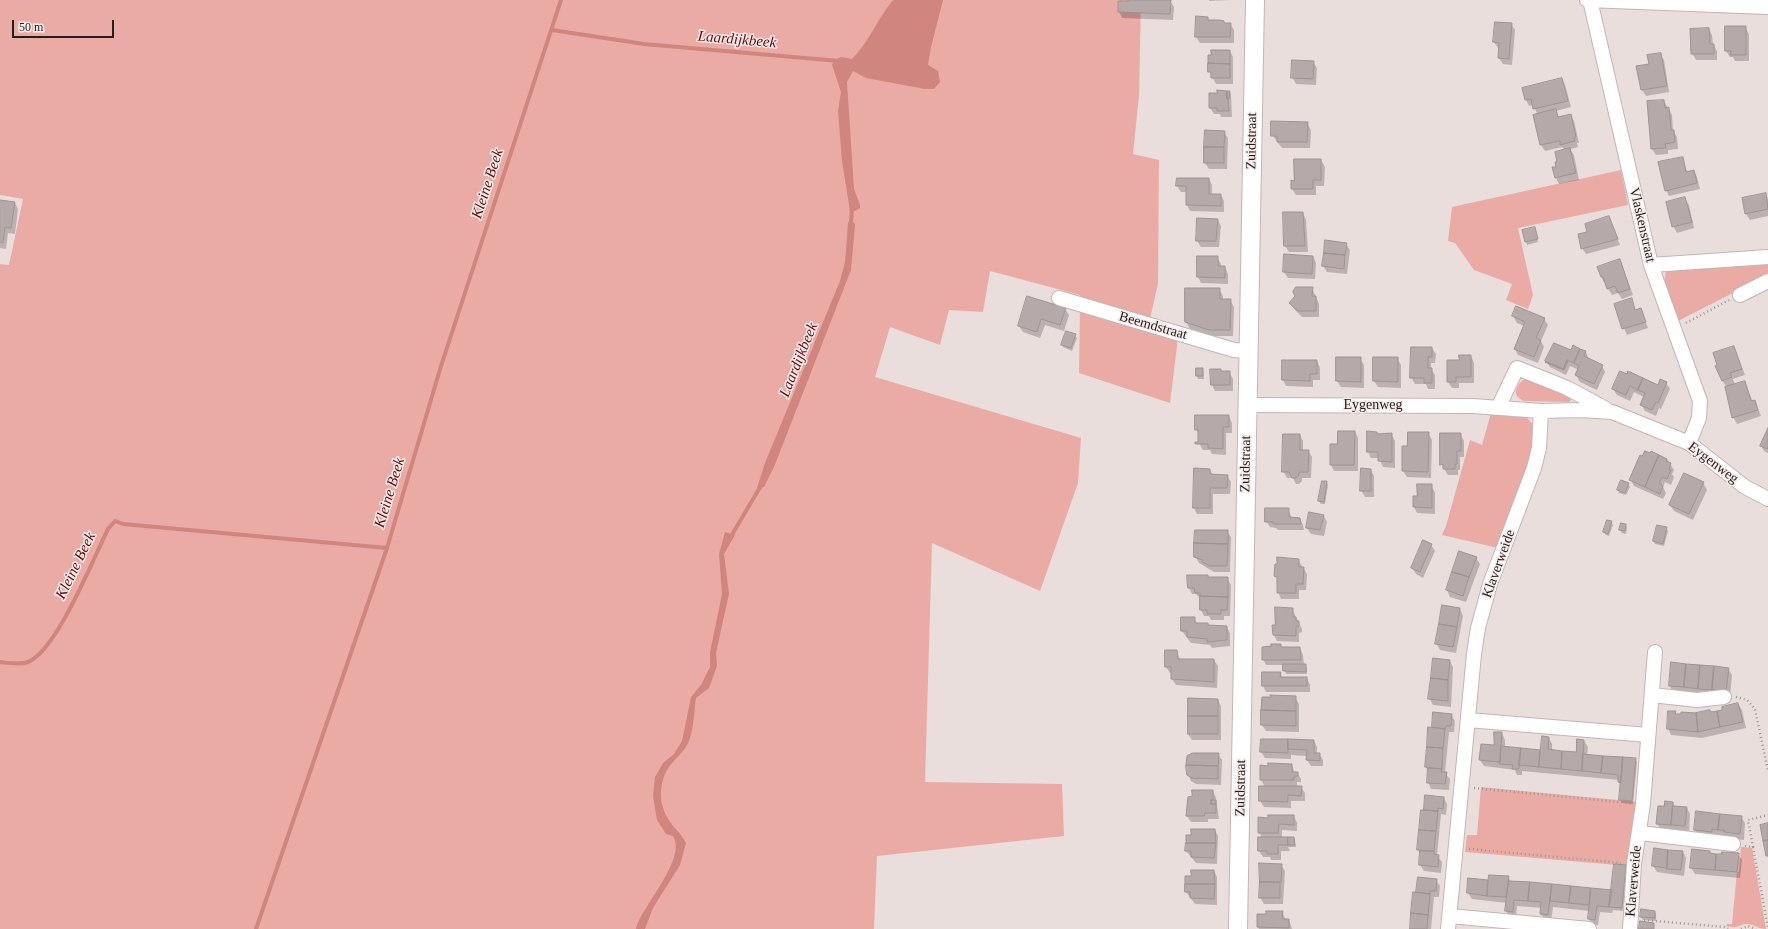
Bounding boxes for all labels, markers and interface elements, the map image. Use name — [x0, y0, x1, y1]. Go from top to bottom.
scale bar — [14, 12, 116, 38]
text: 50 m — [19, 20, 43, 34]
water label: Laardijkbeek — [697, 28, 777, 52]
street label: Zuidstraat — [1243, 112, 1261, 170]
water label: Kleine Beek — [468, 147, 508, 221]
street label: Vlaskenstraat — [1625, 186, 1659, 264]
street label: Beemdstraat — [1117, 308, 1189, 344]
water label: Laardijkbeek — [776, 320, 822, 400]
street label: Eygenweg — [1343, 397, 1403, 413]
street label: Zuidstraat — [1237, 435, 1255, 493]
street label: Eygenweg — [1684, 439, 1742, 487]
water label: Kleine Beek — [371, 456, 409, 530]
street label: Klaverweide — [1479, 528, 1519, 600]
water label: Kleine Beek — [52, 530, 100, 602]
street label: Zuidstraat — [1232, 759, 1250, 817]
street label: Klaverweide — [1623, 845, 1645, 917]

